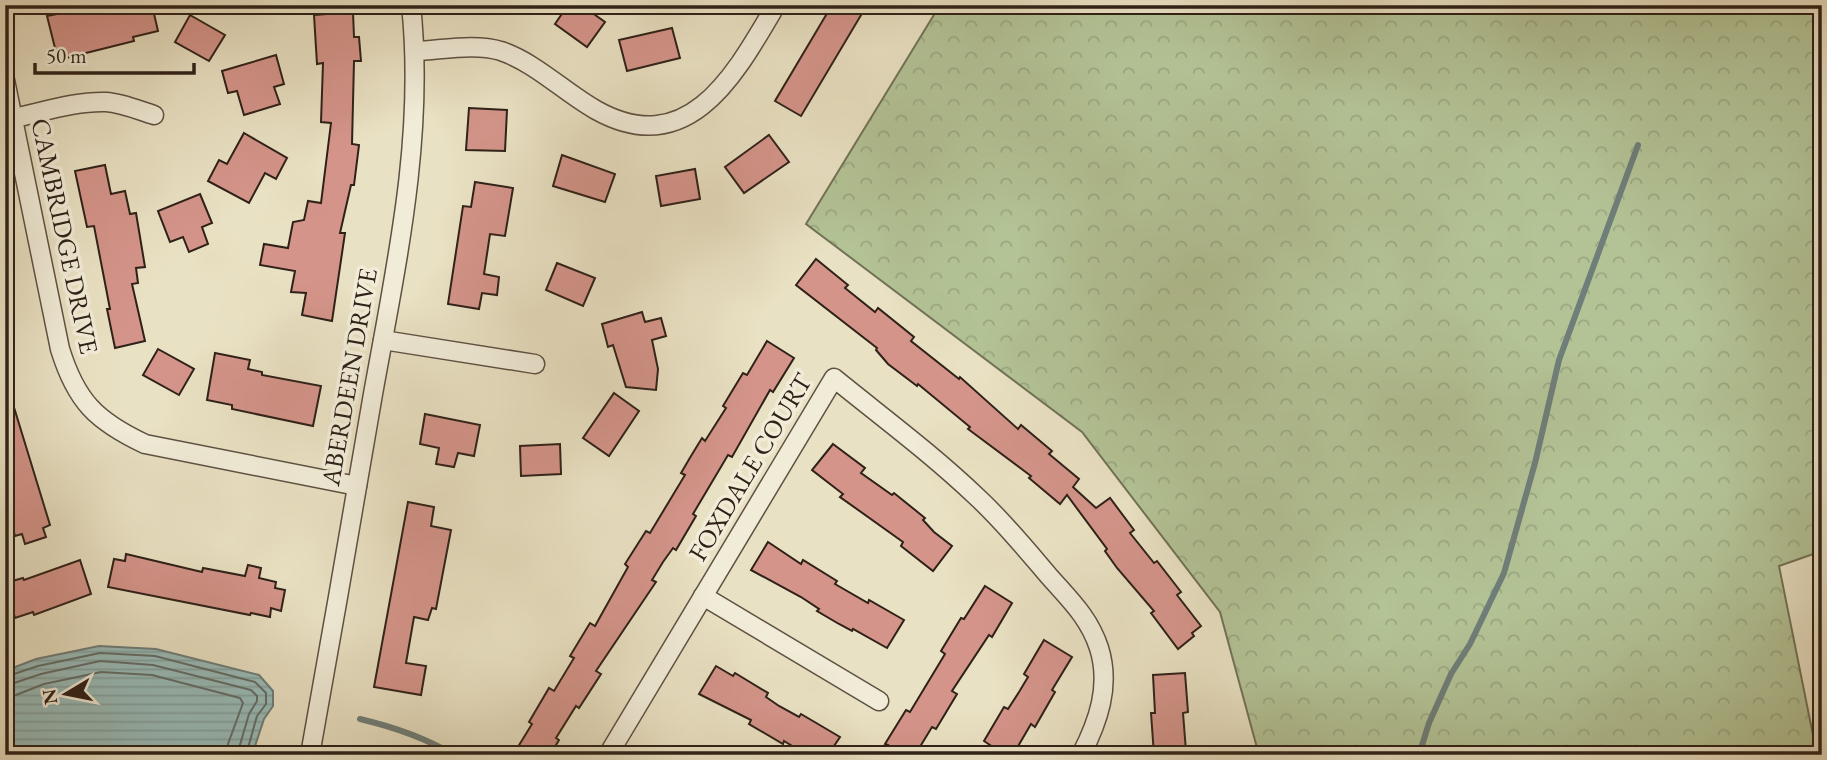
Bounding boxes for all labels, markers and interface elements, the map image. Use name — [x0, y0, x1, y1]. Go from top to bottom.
scale bar — [35, 32, 194, 76]
text: 50 m — [46, 42, 87, 69]
street label: CAMBRIDGE DRIVE — [23, 115, 107, 357]
street label: ABERDEEN DRIVE — [313, 265, 385, 489]
street label: FOXDALE COURT — [680, 366, 820, 567]
north arrow — [32, 658, 102, 728]
text: N — [36, 687, 63, 707]

